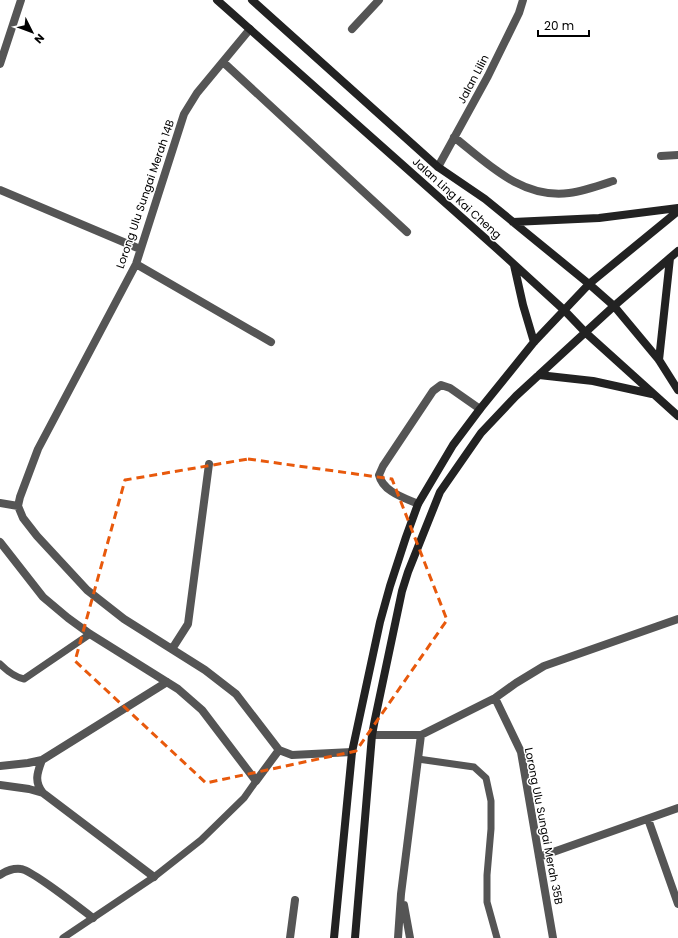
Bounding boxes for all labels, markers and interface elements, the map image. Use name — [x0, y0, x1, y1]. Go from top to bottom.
north arrow — [12, 12, 52, 52]
scale bar — [538, 12, 589, 38]
text: 20 m — [544, 17, 574, 34]
text: N — [31, 30, 48, 47]
street label: Jalan Lilin — [453, 52, 493, 106]
street label: Lorong Ulu Sungai Merah 14B — [112, 117, 178, 271]
street label: Jalan Ling Kai Cheng — [409, 154, 505, 242]
street label: Lorong Ulu Sungai Merah 35B — [521, 746, 567, 906]

